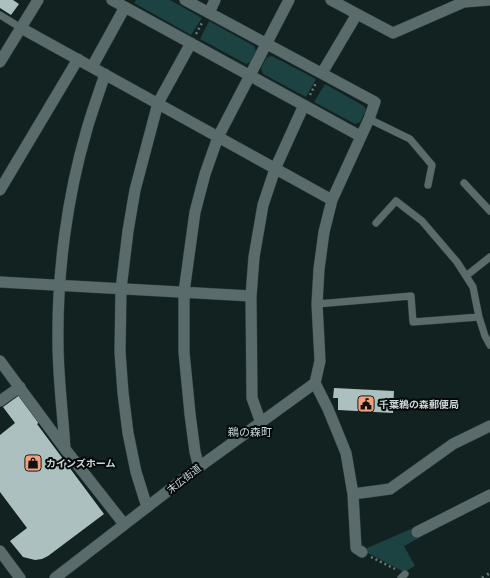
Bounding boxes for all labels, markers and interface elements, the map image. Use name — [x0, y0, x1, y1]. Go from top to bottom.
public building icon: 千葉鵜の森郵便局 — [356, 394, 376, 414]
place label: 千葉鵜の森郵便局 — [379, 398, 459, 411]
district label: 鵜の森町 — [228, 425, 272, 439]
shop icon: カインズホーム — [23, 453, 43, 473]
place label: カインズホーム — [46, 457, 116, 470]
street label: 末広街道 — [164, 462, 204, 496]

